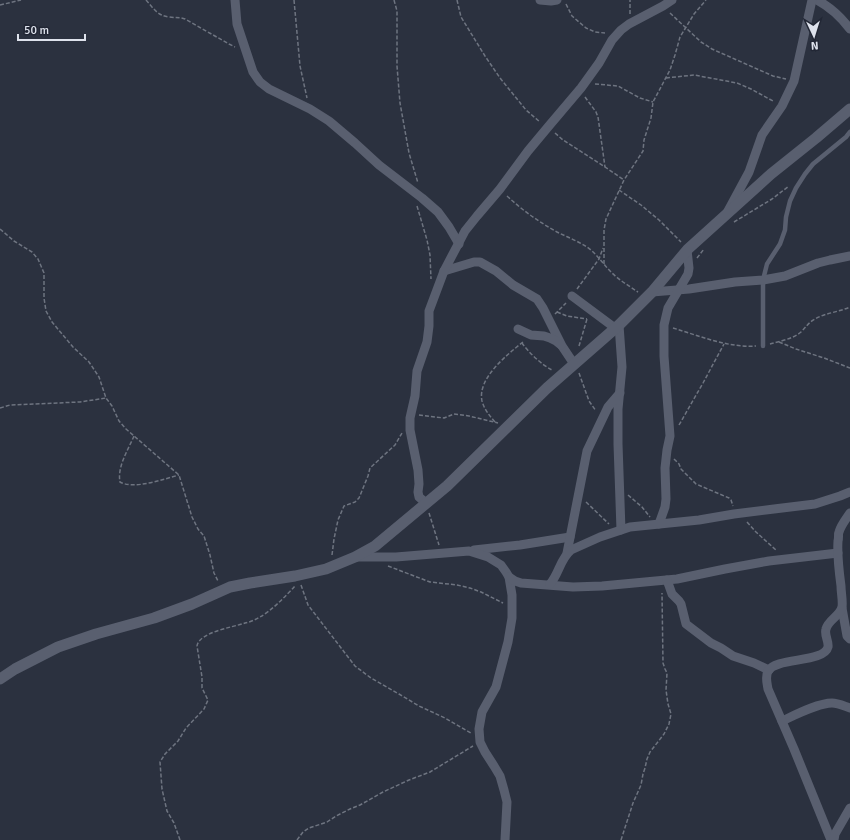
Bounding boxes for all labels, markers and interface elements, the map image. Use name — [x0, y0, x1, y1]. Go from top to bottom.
scale bar — [18, 16, 85, 42]
north arrow — [794, 16, 834, 56]
text: 50 m — [24, 23, 49, 38]
text: N — [810, 39, 819, 52]

